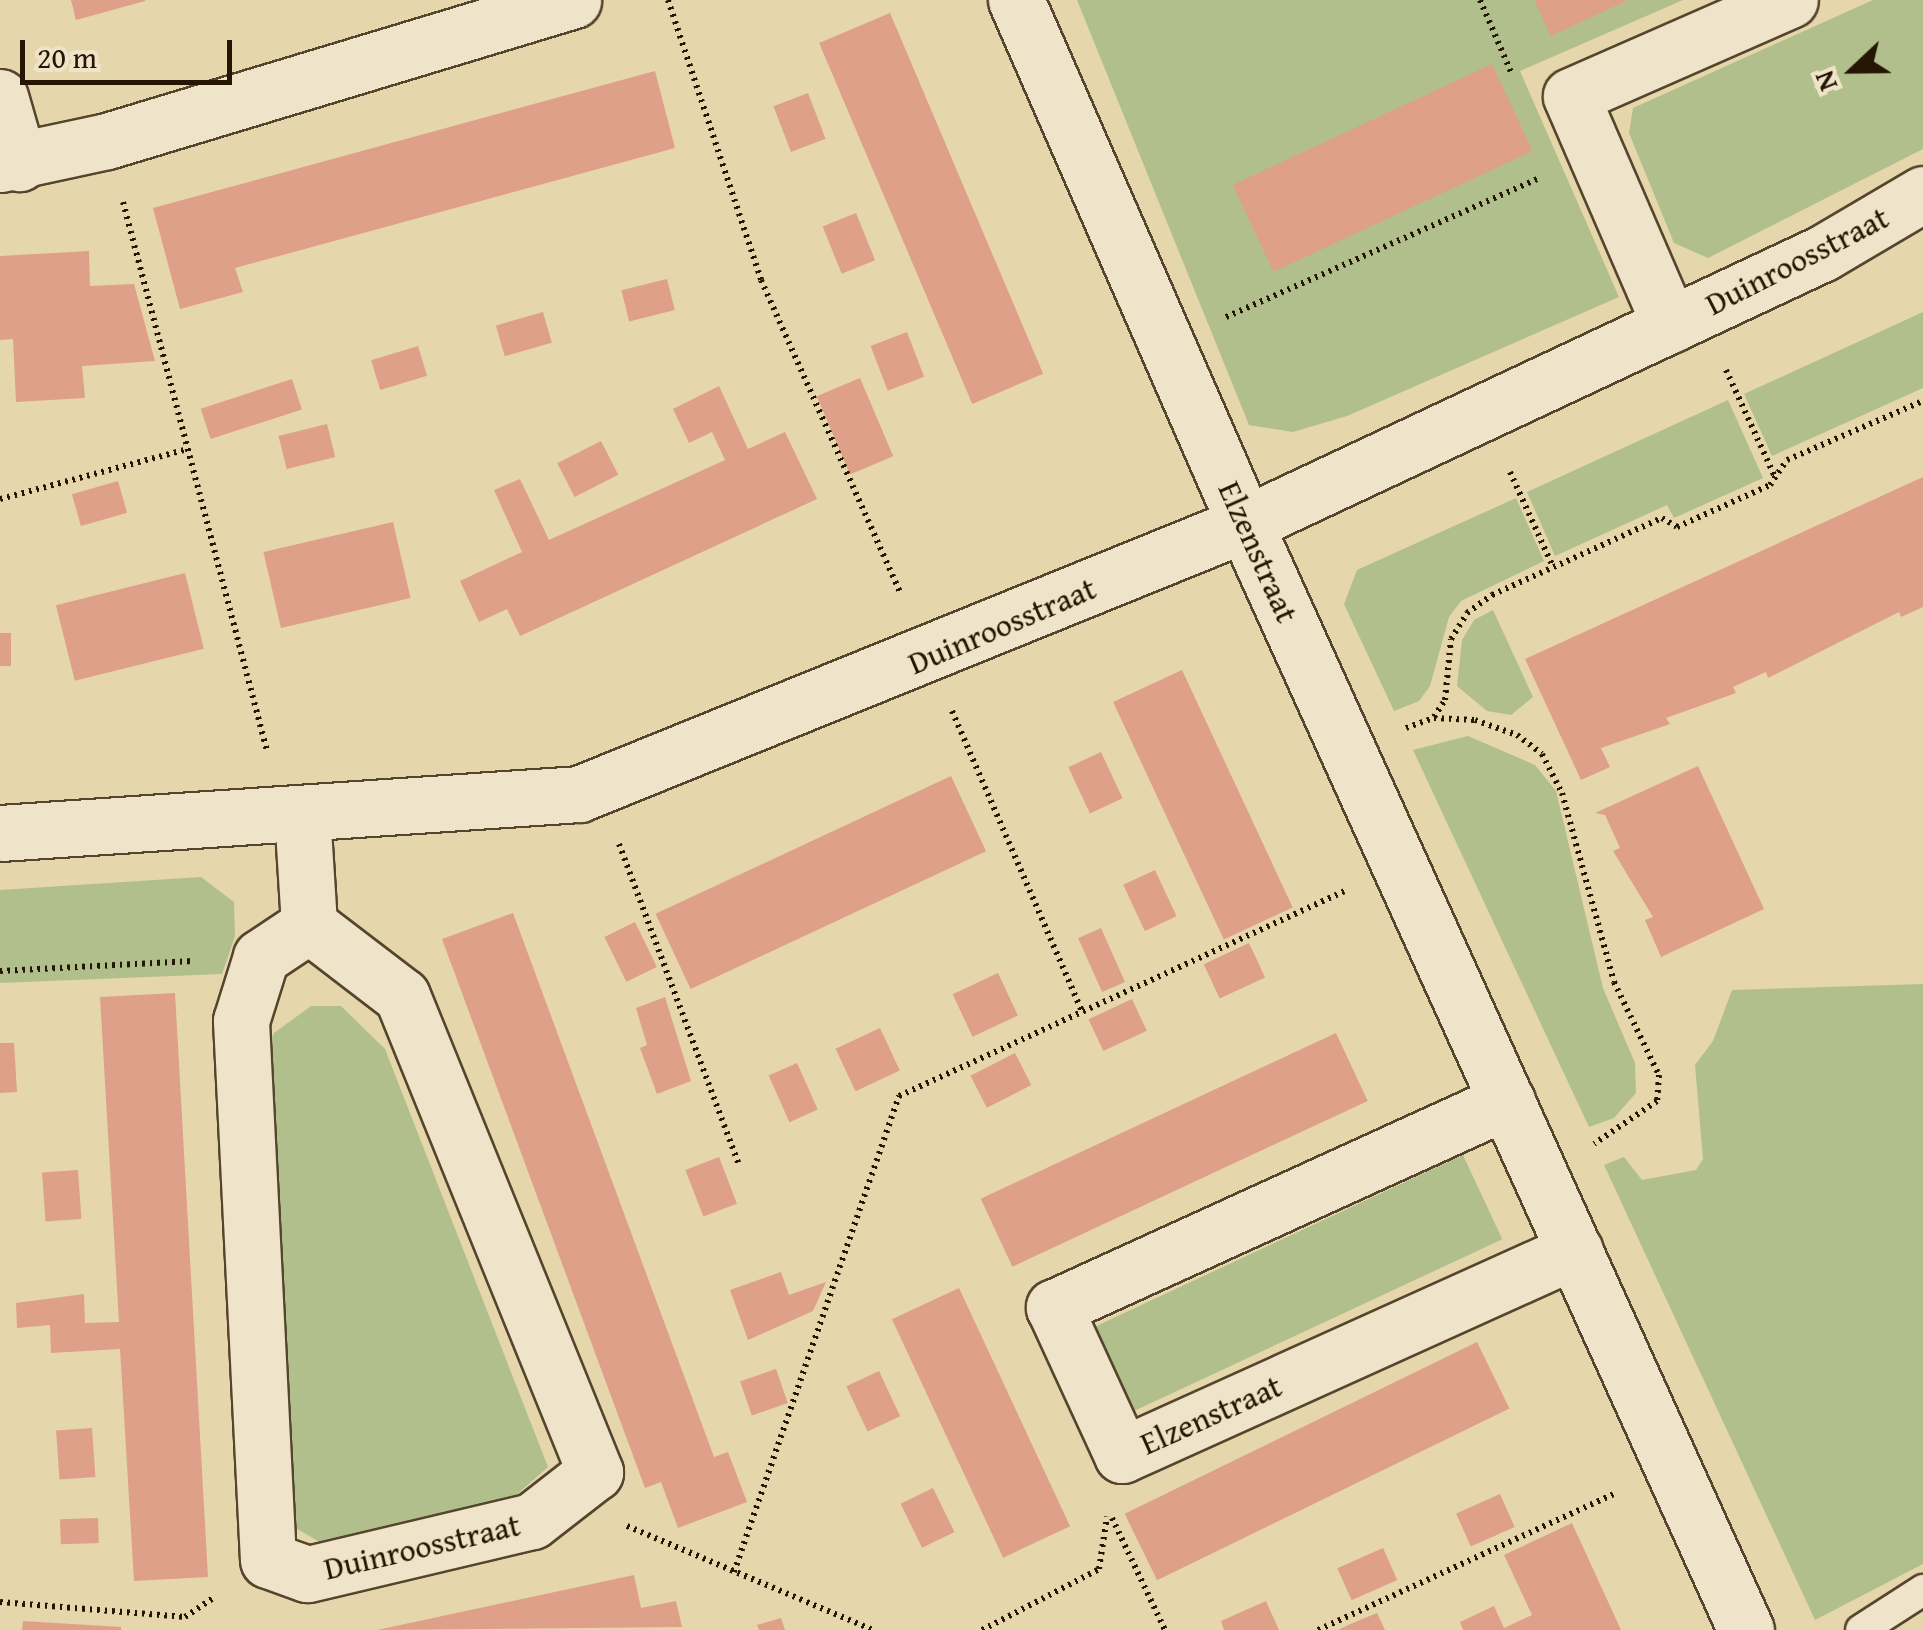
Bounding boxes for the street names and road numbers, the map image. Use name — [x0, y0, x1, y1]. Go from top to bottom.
street label: Duinroosstraat — [1699, 198, 1895, 324]
street label: Elzenstraat — [1210, 475, 1306, 629]
street label: Duinroosstraat — [902, 569, 1102, 683]
street label: Elzenstraat — [1134, 1367, 1288, 1463]
street label: Duinroosstraat — [320, 1506, 524, 1588]

